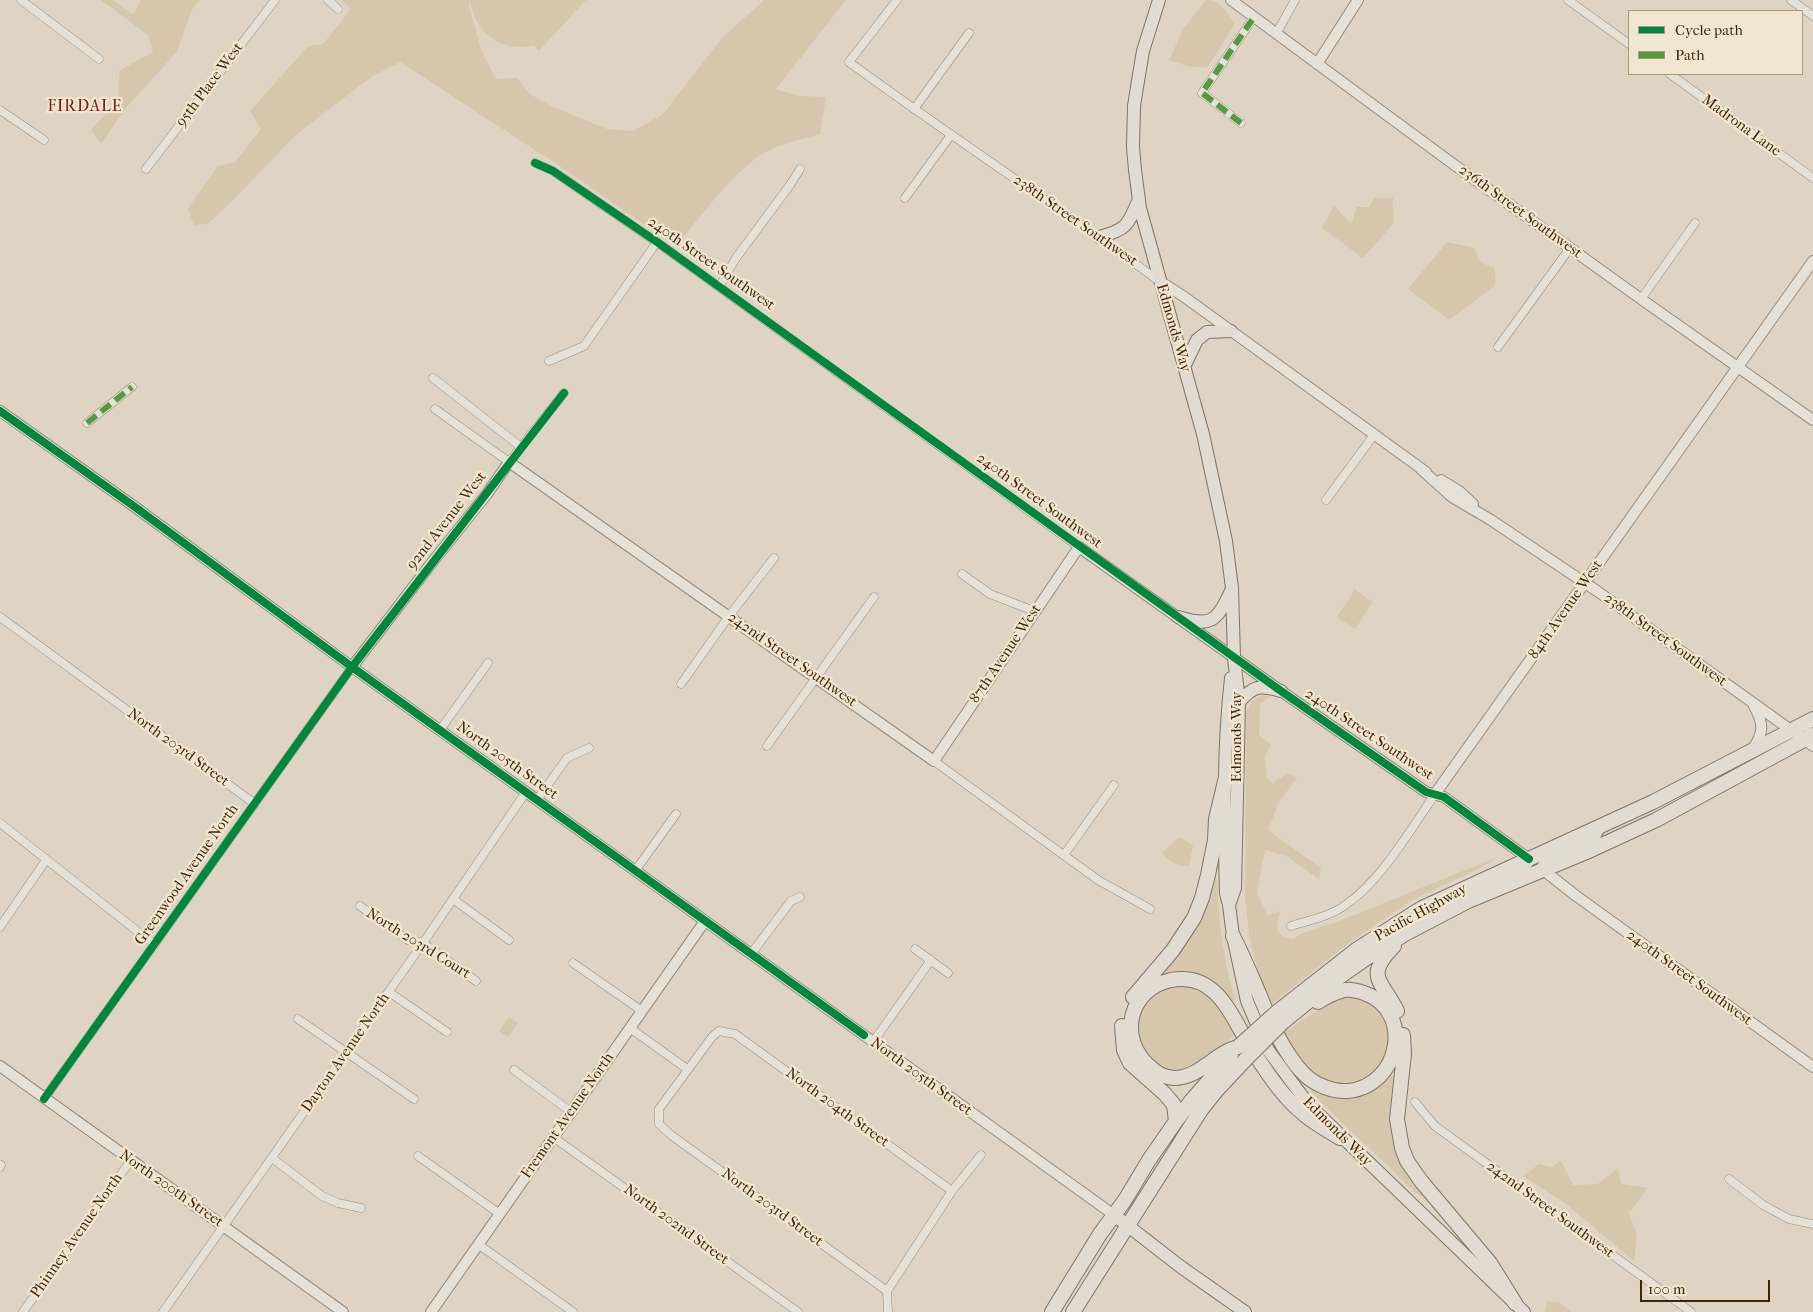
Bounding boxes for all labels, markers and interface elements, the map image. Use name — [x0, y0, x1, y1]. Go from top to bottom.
legend — [1628, 10, 1803, 75]
text: Cycle path — [1675, 21, 1743, 39]
street label: 95th Place West — [172, 39, 248, 131]
text: Path — [1675, 46, 1705, 64]
street label: Madrona Lane — [1698, 91, 1784, 161]
district label: FIRDALE — [47, 97, 123, 117]
street label: 236th Street Southwest — [1455, 161, 1585, 263]
street label: 238th Street Southwest — [1009, 171, 1141, 271]
street label: 240th Street Southwest — [644, 213, 778, 315]
street label: Edmonds Way — [1152, 282, 1194, 374]
street label: 240th Street Southwest — [973, 449, 1105, 553]
street label: 92nd Avenue West — [403, 468, 491, 574]
street label: 84th Avenue West — [1525, 557, 1607, 663]
street label: 238th Street Southwest — [1600, 589, 1730, 691]
street label: 87th Avenue West — [966, 601, 1046, 707]
street label: 242nd Street Southwest — [724, 609, 860, 711]
street label: 240th Street Southwest — [1301, 685, 1437, 785]
street label: Edmonds Way — [1228, 691, 1246, 783]
street label: North 203rd Street — [124, 705, 232, 791]
street label: North 205th Street — [453, 718, 561, 804]
street label: Greenwood Avenue North — [131, 801, 243, 949]
street label: Pacific Highway — [1372, 880, 1470, 946]
street label: North 203rd Court — [362, 905, 474, 983]
street label: 240th Street Southwest — [1623, 926, 1755, 1030]
street label: Dayton Avenue North — [298, 990, 394, 1116]
street label: North 205th Street — [867, 1034, 975, 1120]
street label: Fremont Avenue North — [518, 1050, 618, 1182]
street label: North 204th Street — [782, 1064, 892, 1152]
street label: Edmonds Way — [1298, 1093, 1376, 1171]
street label: North 200th Street — [115, 1146, 227, 1232]
street label: 242nd Street Southwest — [1483, 1158, 1617, 1262]
street label: North 203rd Street — [718, 1165, 826, 1251]
street label: Phinney Avenue North — [27, 1170, 127, 1302]
street label: North 202nd Street — [620, 1181, 732, 1269]
scale bar — [1643, 1270, 1773, 1302]
text: 100 m — [1648, 1280, 1686, 1298]

